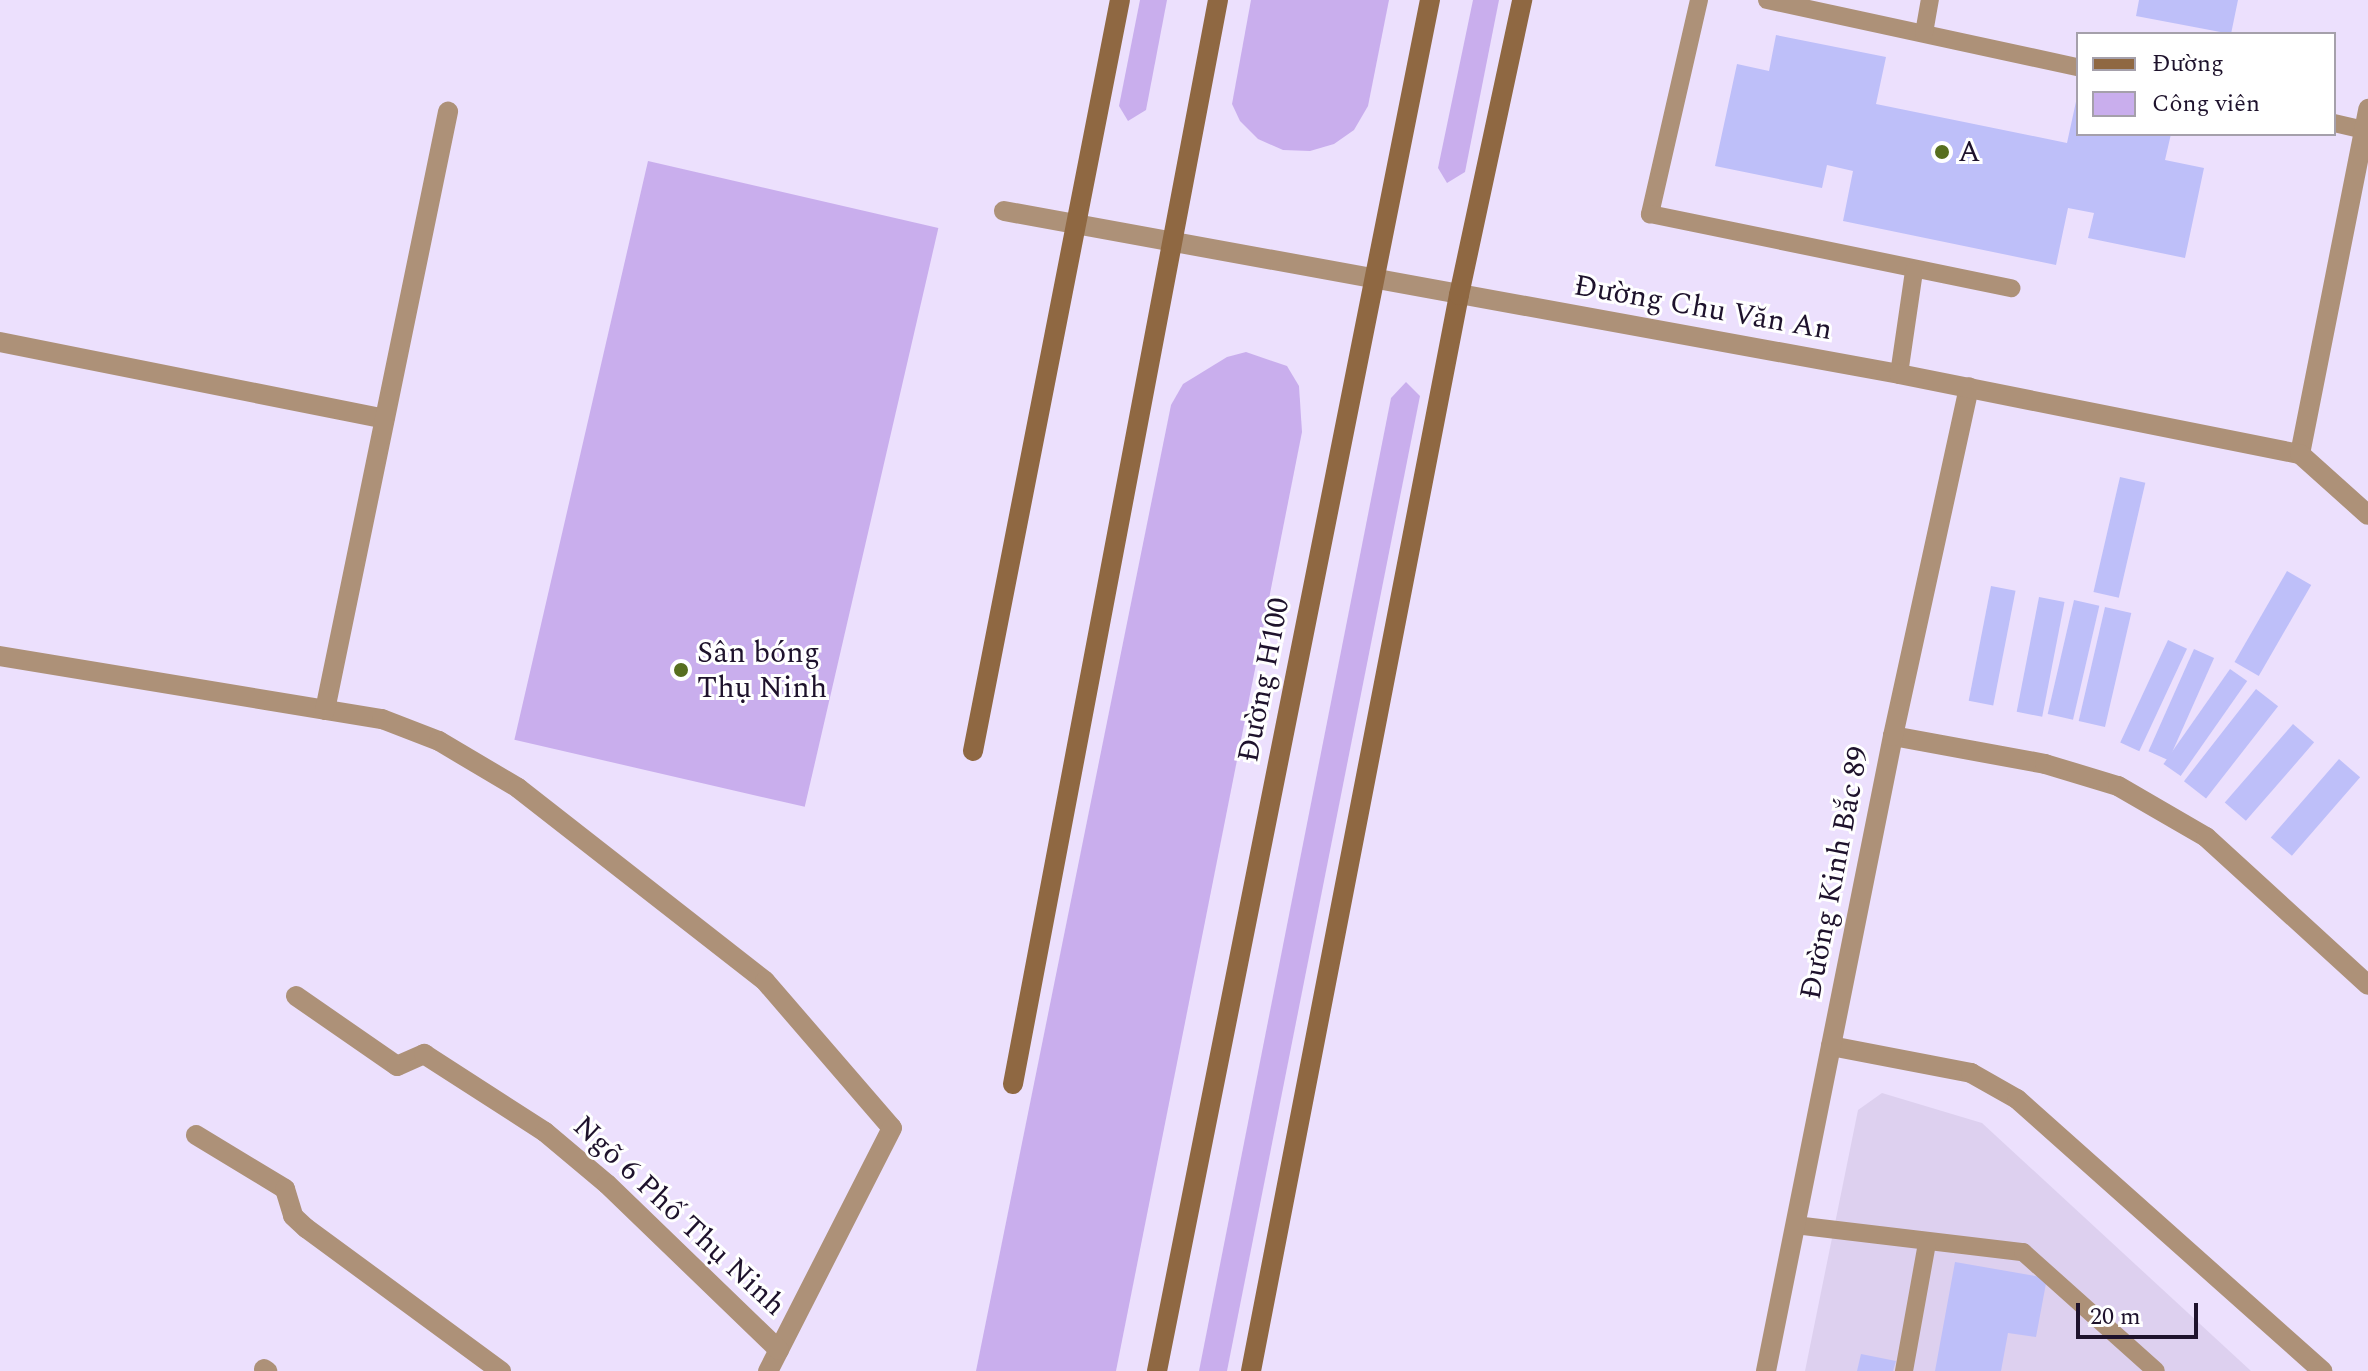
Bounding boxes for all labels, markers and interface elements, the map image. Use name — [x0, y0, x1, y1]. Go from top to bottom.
legend — [2076, 32, 2336, 136]
text: Đường — [2152, 46, 2224, 82]
text: Công viên — [2152, 86, 2260, 122]
place label: A — [1958, 134, 1980, 170]
marker: A — [1933, 143, 1951, 161]
street label: Đường Chu Văn An — [1571, 268, 1835, 348]
street label: Đường H100 — [1230, 595, 1298, 765]
place label: Sân bóng Thụ Ninh — [697, 635, 827, 706]
marker: Sân bóng Thụ Ninh — [672, 661, 690, 679]
street label: Đường Kinh Bắc 89 — [1793, 744, 1877, 1002]
street label: Ngõ 6 Phố Thụ Ninh — [565, 1108, 793, 1324]
scale bar — [2080, 1287, 2202, 1337]
text: 20 m — [2090, 1299, 2141, 1335]

